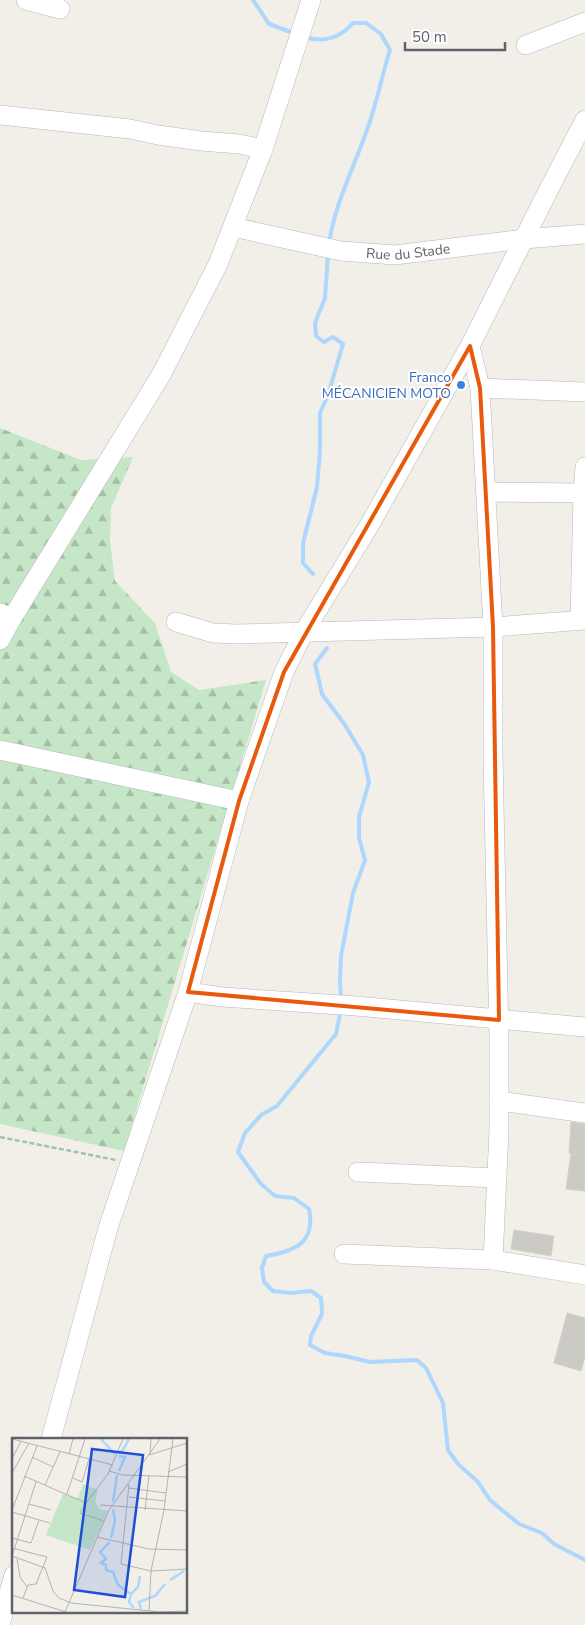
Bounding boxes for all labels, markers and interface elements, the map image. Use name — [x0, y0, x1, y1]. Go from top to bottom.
scale bar — [405, 20, 505, 52]
text: 50 m — [412, 27, 447, 47]
street label: Rue du Stade — [365, 239, 451, 265]
place label: Franco MÉCANICIEN MOTO — [322, 368, 451, 403]
marker: Franco MÉCANICIEN MOTO — [455, 379, 467, 391]
inset map — [12, 1438, 188, 1612]

